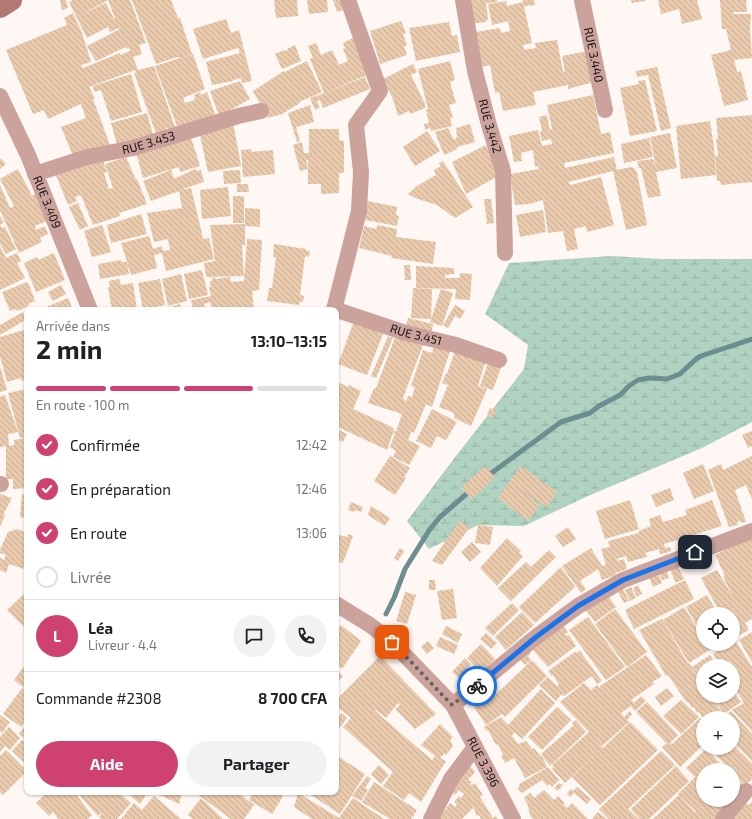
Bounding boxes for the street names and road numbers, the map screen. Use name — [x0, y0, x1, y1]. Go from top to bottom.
street label: RUE 3.440 — [582, 26, 607, 84]
street label: RUE 3.442 — [477, 97, 505, 155]
street label: RUE 3.453 — [121, 128, 177, 156]
street label: RUE 3.409 — [31, 173, 65, 230]
street label: RUE 3.451 — [389, 320, 443, 347]
street label: RUE 3.396 — [465, 734, 503, 789]

